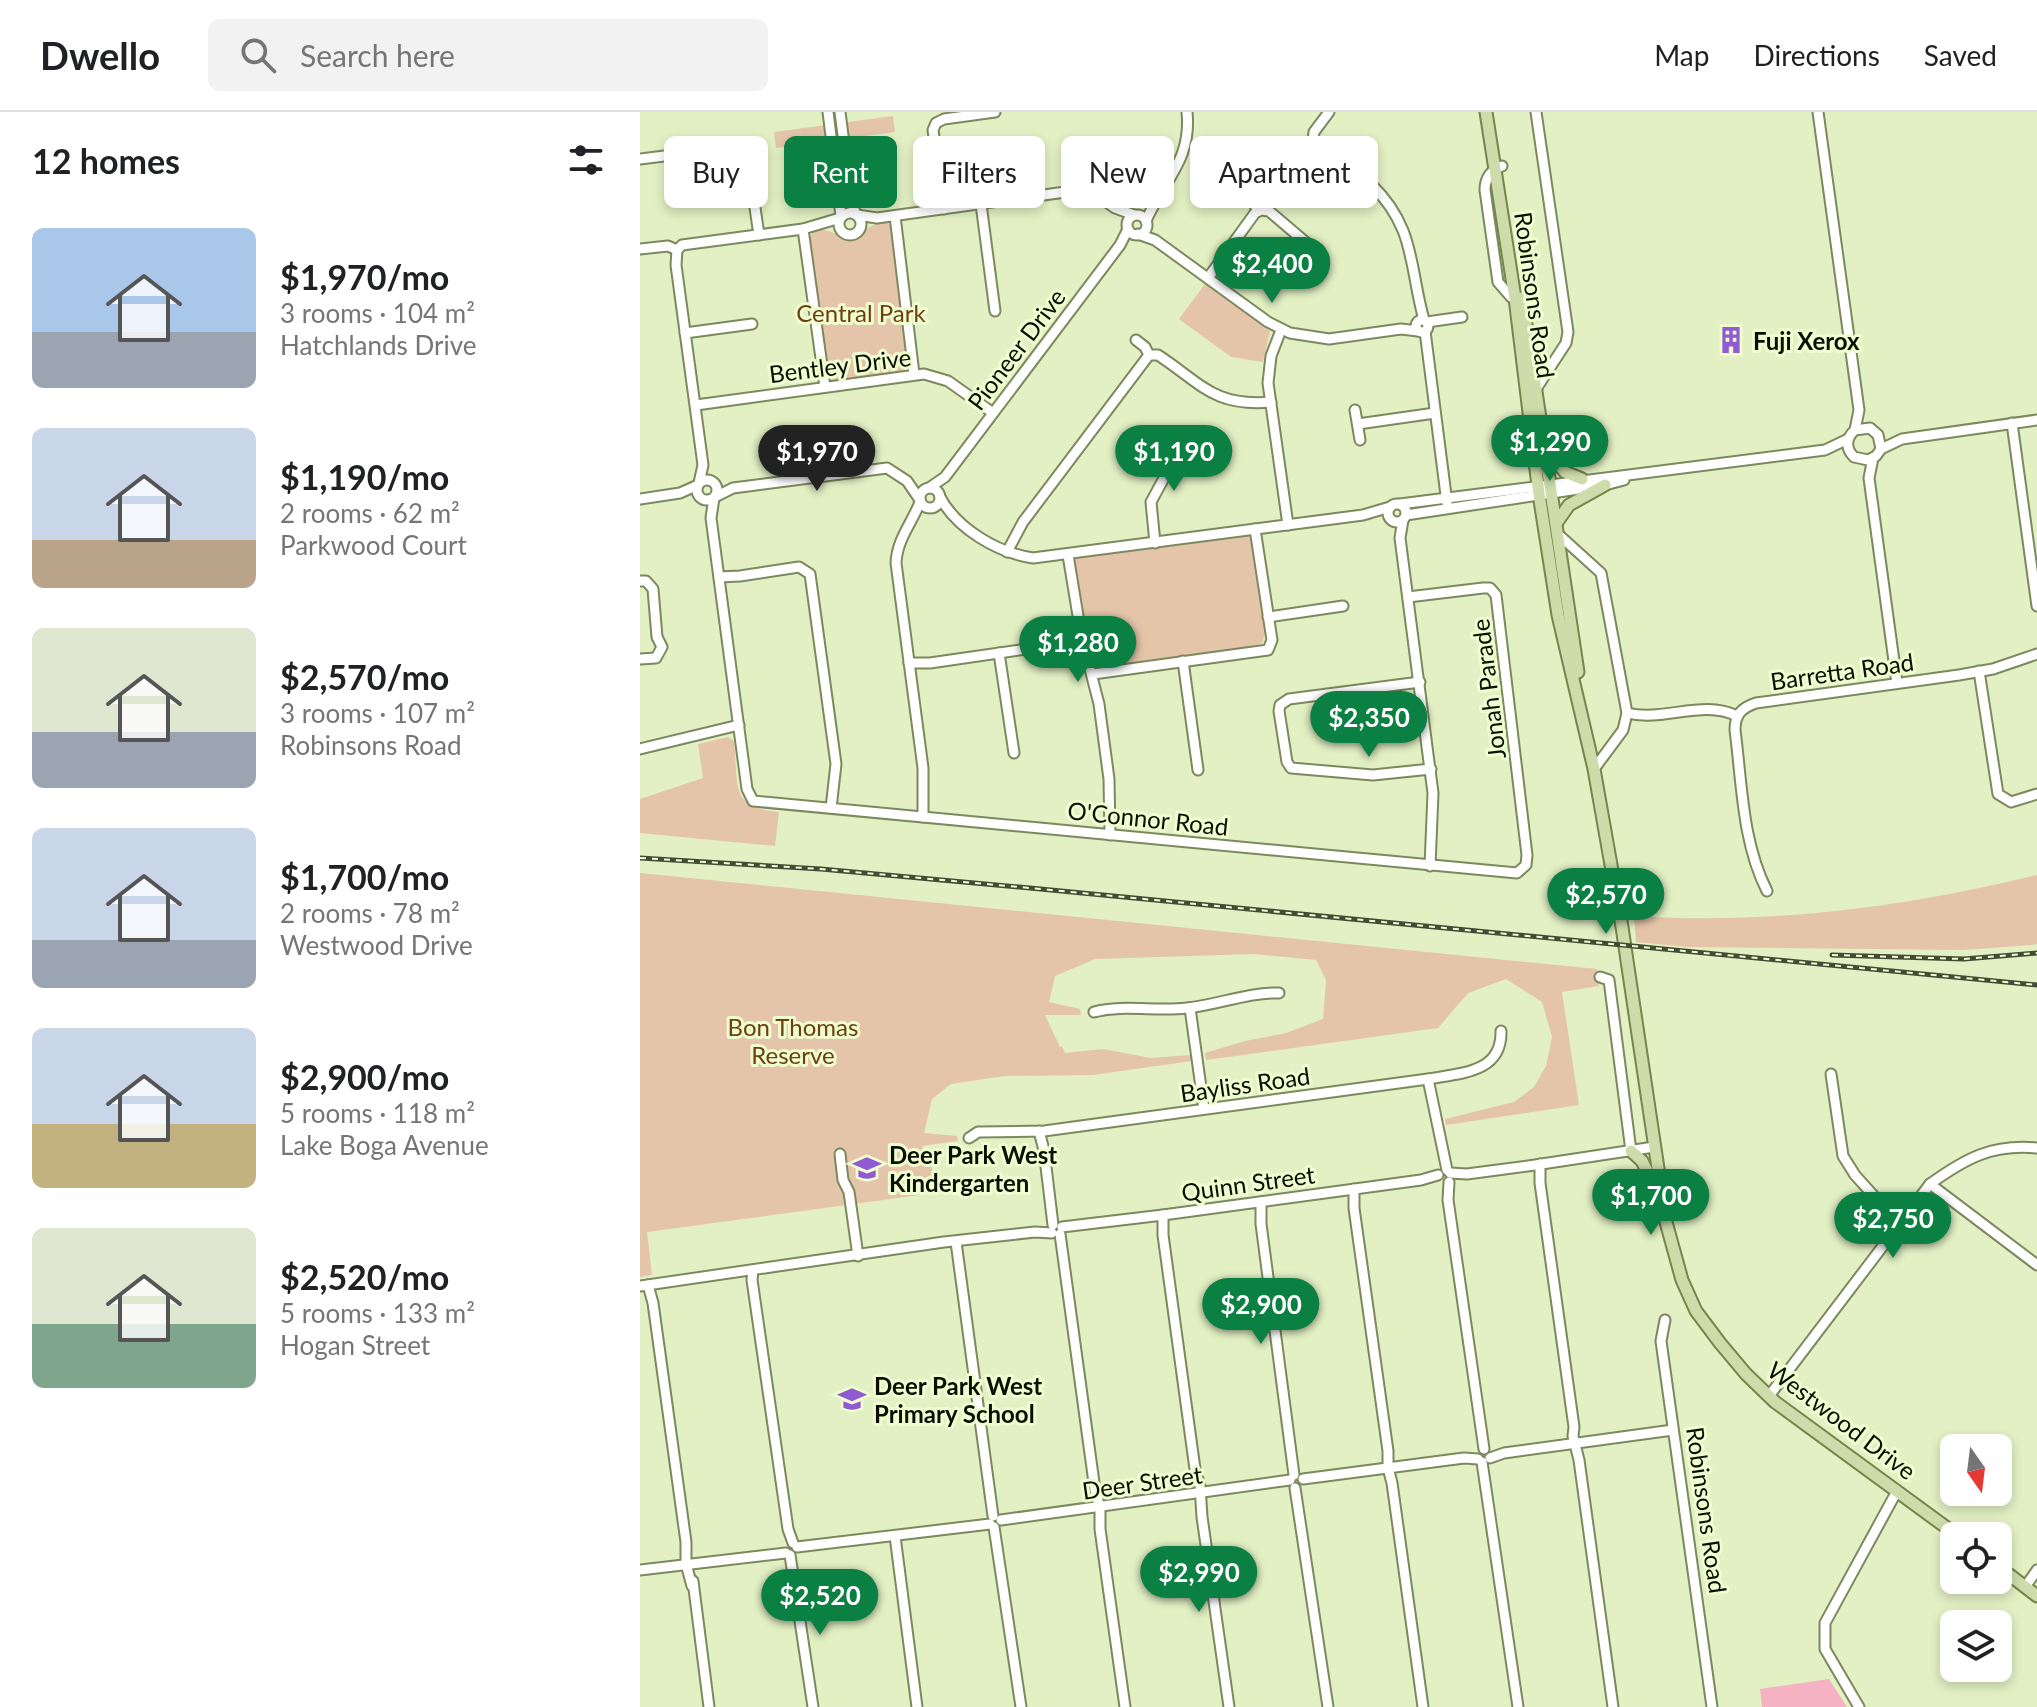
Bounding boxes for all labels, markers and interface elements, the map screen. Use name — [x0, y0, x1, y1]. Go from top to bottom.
search box — [208, 19, 768, 91]
text: Dwello — [40, 32, 160, 78]
icon: search — [236, 33, 280, 77]
text: Search here — [300, 37, 455, 73]
text: Map — [1654, 38, 1709, 72]
text: Directions — [1753, 38, 1880, 72]
text: Saved — [1924, 38, 1997, 72]
chip: Buy — [664, 136, 768, 208]
chip: Rent — [784, 136, 897, 208]
chip: Filters — [913, 136, 1045, 208]
chip: New — [1061, 136, 1174, 208]
chip: Apartment — [1190, 136, 1378, 208]
icon: filters — [564, 138, 608, 182]
text: 12 homes — [32, 140, 180, 181]
street label: Robinsons Road — [1509, 210, 1561, 380]
pin: $2,400 — [1207, 237, 1337, 305]
text: $2,400 — [1231, 247, 1313, 279]
text: $1,970/mo — [280, 256, 449, 297]
icon: home — [96, 260, 192, 356]
street label: Pioneer Drive — [961, 283, 1071, 415]
text: 3 rooms · 104 m² — [280, 297, 475, 329]
park label: Central Park — [796, 298, 927, 327]
building icon: Fuji Xerox — [1716, 325, 1746, 355]
place label: Fuji Xerox — [1753, 326, 1860, 355]
text: Hatchlands Drive — [280, 329, 476, 361]
street label: Bentley Drive — [767, 342, 913, 388]
pin: $1,290 — [1485, 415, 1615, 483]
pin: $1,970 — [752, 425, 882, 493]
pin: $1,190 — [1109, 425, 1239, 493]
text: $1,290 — [1509, 425, 1591, 457]
text: $1,970 — [776, 435, 858, 467]
text: $1,190 — [1133, 435, 1215, 467]
text: $1,190/mo — [280, 456, 449, 497]
icon: home — [96, 460, 192, 556]
text: 2 rooms · 62 m² — [280, 497, 460, 529]
text: Parkwood Court — [280, 529, 467, 561]
pin: $1,280 — [1013, 616, 1143, 684]
street label: Jonah Parade — [1465, 617, 1511, 761]
text: $1,280 — [1037, 626, 1119, 658]
street label: Barretta Road — [1768, 647, 1916, 695]
text: $2,570/mo — [280, 656, 449, 697]
icon: home — [96, 660, 192, 756]
pin: $2,350 — [1304, 691, 1434, 759]
text: 3 rooms · 107 m² — [280, 697, 475, 729]
text: $2,350 — [1328, 701, 1410, 733]
text: Robinsons Road — [280, 729, 462, 761]
street label: O'Connor Road — [1066, 795, 1230, 841]
text: $1,700/mo — [280, 856, 449, 897]
icon: home — [96, 860, 192, 956]
pin: $2,570 — [1541, 868, 1671, 936]
text: $2,570 — [1565, 878, 1647, 910]
text: 2 rooms · 78 m² — [280, 897, 460, 929]
text: Westwood Drive — [280, 929, 473, 961]
park label: Bon Thomas Reserve — [728, 1012, 858, 1069]
text: $2,900/mo — [280, 1056, 449, 1097]
icon: home — [96, 1060, 192, 1156]
street label: Bayliss Road — [1178, 1061, 1312, 1107]
text: 5 rooms · 118 m² — [280, 1097, 475, 1129]
text: Lake Boga Avenue — [280, 1129, 489, 1161]
place label: Deer Park West Kindergarten — [889, 1140, 1057, 1197]
school or university icon: Deer Park West Kindergarten — [852, 1153, 882, 1183]
street label: Quinn Street — [1179, 1159, 1317, 1207]
pin: $1,700 — [1586, 1169, 1716, 1237]
text: $1,700 — [1610, 1179, 1692, 1211]
pin: $2,750 — [1828, 1192, 1958, 1260]
text: $2,750 — [1852, 1202, 1934, 1234]
text: $2,520/mo — [280, 1256, 449, 1297]
icon: home — [96, 1260, 192, 1356]
pin: $2,900 — [1196, 1278, 1326, 1346]
text: $2,900 — [1220, 1288, 1302, 1320]
text: 5 rooms · 133 m² — [280, 1297, 475, 1329]
text: Hogan Street — [280, 1329, 430, 1361]
street label: Westwood Drive — [1762, 1355, 1922, 1485]
place label: Deer Park West Primary School — [874, 1371, 1042, 1428]
school or university icon: Deer Park West Primary School — [837, 1384, 867, 1414]
street label: Robinsons Road — [1681, 1425, 1733, 1595]
north arrow — [1940, 1434, 2012, 1506]
map controls — [1940, 1434, 2012, 1682]
street label: Deer Street — [1080, 1459, 1204, 1505]
button: locate — [1940, 1522, 2012, 1594]
pin: $2,990 — [1134, 1546, 1264, 1614]
text: $2,990 — [1158, 1556, 1240, 1588]
pin: $2,520 — [755, 1569, 885, 1637]
text: $2,520 — [779, 1579, 861, 1611]
button: layers — [1940, 1610, 2012, 1682]

